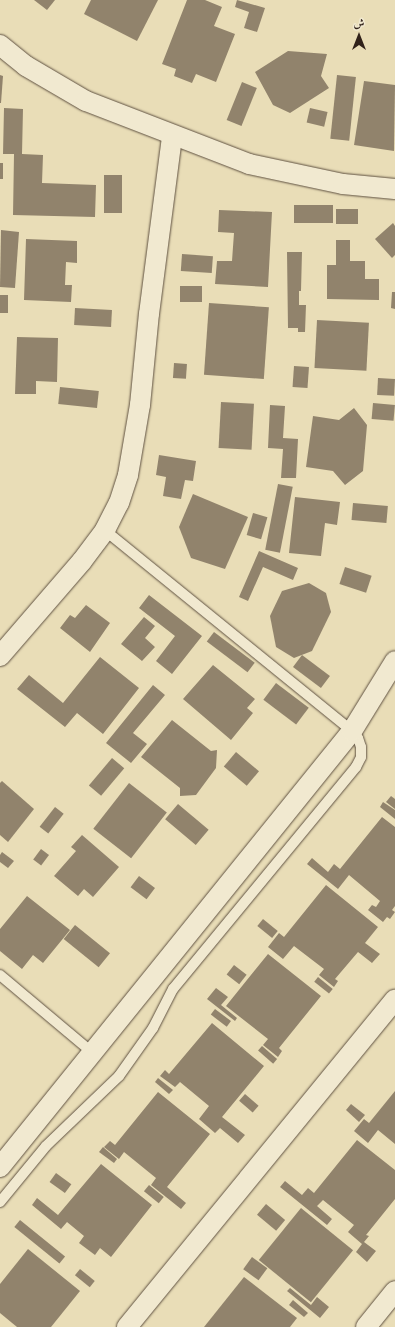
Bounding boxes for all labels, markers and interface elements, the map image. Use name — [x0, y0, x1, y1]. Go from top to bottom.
north arrow — [339, 16, 379, 56]
text: ش — [354, 17, 364, 31]

